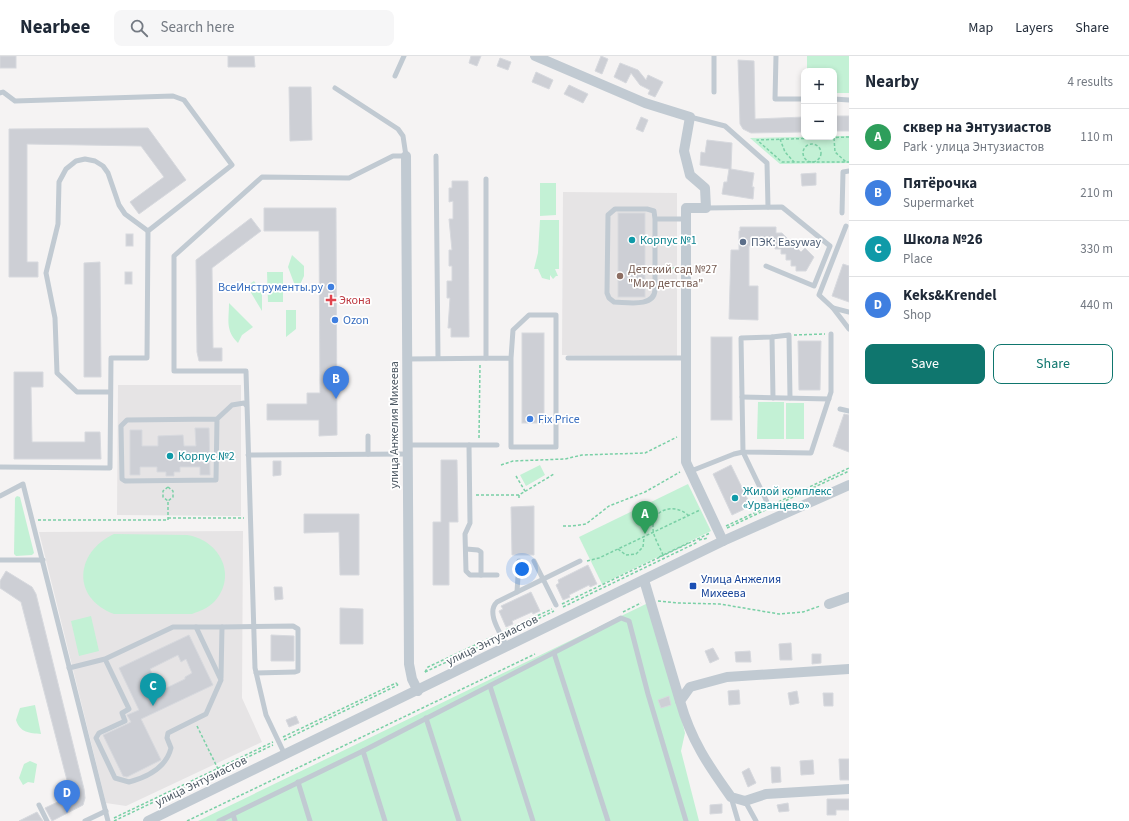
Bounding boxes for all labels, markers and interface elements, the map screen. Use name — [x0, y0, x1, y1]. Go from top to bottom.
search box — [114, 10, 394, 46]
text: Nearbee — [20, 14, 90, 41]
icon: search — [128, 17, 150, 39]
text: Search here — [160, 17, 234, 38]
text: Map — [968, 18, 993, 38]
text: Layers — [1015, 18, 1053, 38]
text: Share — [1075, 18, 1109, 38]
map controls — [801, 68, 837, 140]
button: + — [801, 68, 837, 104]
text: Nearby — [865, 70, 919, 94]
text: 4 results — [1068, 73, 1113, 91]
button: − — [801, 104, 837, 140]
text: сквер на Энтузиастов — [903, 117, 1052, 138]
text: A — [874, 128, 882, 146]
text: 110 m — [1080, 128, 1113, 146]
text: Park · улица Энтузиастов — [903, 138, 1044, 156]
text: Пятёрочка — [903, 173, 977, 194]
text: B — [874, 184, 882, 202]
text: 210 m — [1080, 184, 1113, 202]
text: Supermarket — [903, 194, 974, 212]
text: Школа №26 — [903, 229, 983, 250]
place label: Корпус №1 — [640, 232, 697, 249]
place label: ПЭК: Easyway — [751, 234, 821, 251]
marker: Корпус №1 — [627, 235, 637, 245]
marker: ПЭК: Easyway — [738, 237, 748, 247]
text: C — [874, 240, 882, 258]
text: 330 m — [1080, 240, 1113, 258]
text: Place — [903, 250, 932, 268]
place label: Детский сад №27 "Мир детства" — [628, 261, 717, 292]
marker: Детский сад №27 "Мир детства" — [615, 271, 625, 281]
place label: ВсеИнструменты.ру — [218, 279, 323, 296]
marker: ВсеИнструменты.ру — [326, 282, 336, 292]
text: Keks&Krendel — [903, 285, 997, 306]
place label: Экона — [339, 292, 371, 309]
marker: Экона — [326, 295, 336, 305]
text: D — [874, 296, 882, 314]
text: 440 m — [1080, 296, 1113, 314]
text: Shop — [903, 306, 931, 324]
place label: Ozon — [343, 312, 369, 329]
marker: Ozon — [330, 315, 340, 325]
button: Save — [865, 344, 985, 384]
button: Share — [993, 344, 1113, 384]
street label: улица Анжелия Михеева — [386, 361, 403, 489]
pin: B — [323, 366, 349, 399]
place label: Fix Price — [538, 411, 580, 428]
marker: Fix Price — [525, 414, 535, 424]
place label: Корпус №2 — [178, 448, 235, 465]
marker: Корпус №2 — [165, 451, 175, 461]
place label: Жилой комплекс «Урванцево» — [743, 483, 832, 514]
marker: Жилой комплекс «Урванцево» — [730, 493, 740, 503]
pin: A — [632, 501, 658, 534]
your location — [512, 559, 532, 579]
place label: Улица Анжелия Михеева — [701, 571, 781, 602]
marker: Улица Анжелия Михеева — [688, 581, 698, 591]
street label: улица Энтузиастов — [444, 611, 541, 670]
pin: C — [140, 673, 166, 706]
street label: улица Энтузиастов — [153, 752, 250, 811]
pin: D — [54, 780, 80, 813]

